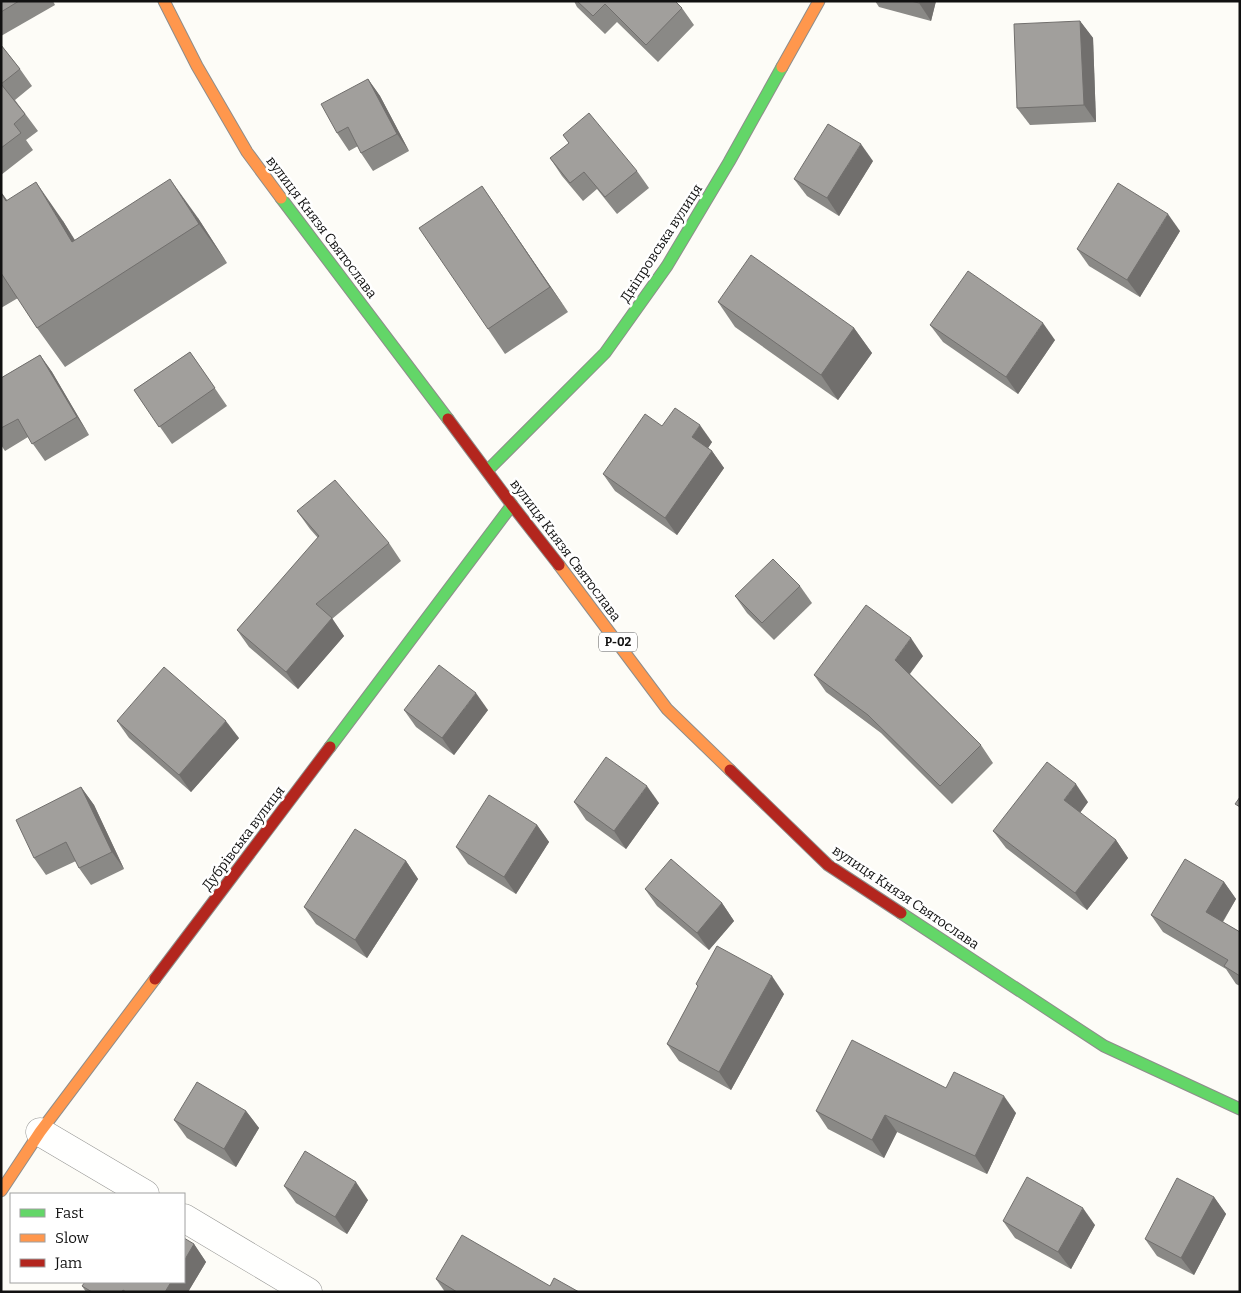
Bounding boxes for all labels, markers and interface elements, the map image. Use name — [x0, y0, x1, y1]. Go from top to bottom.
street label: вулиця Князя Святослава — [263, 153, 381, 302]
street label: Дніпровська вулиця — [617, 181, 706, 306]
street label: вулиця Князя Святослава — [507, 476, 625, 625]
road number: Р-02 — [599, 632, 637, 652]
street label: Дубрівська вулиця — [199, 782, 288, 894]
street label: вулиця Князя Святослава — [829, 842, 983, 953]
legend — [10, 1193, 185, 1283]
text: Fast — [55, 1204, 84, 1222]
text: Slow — [55, 1229, 90, 1247]
text: Jam — [54, 1254, 83, 1272]

